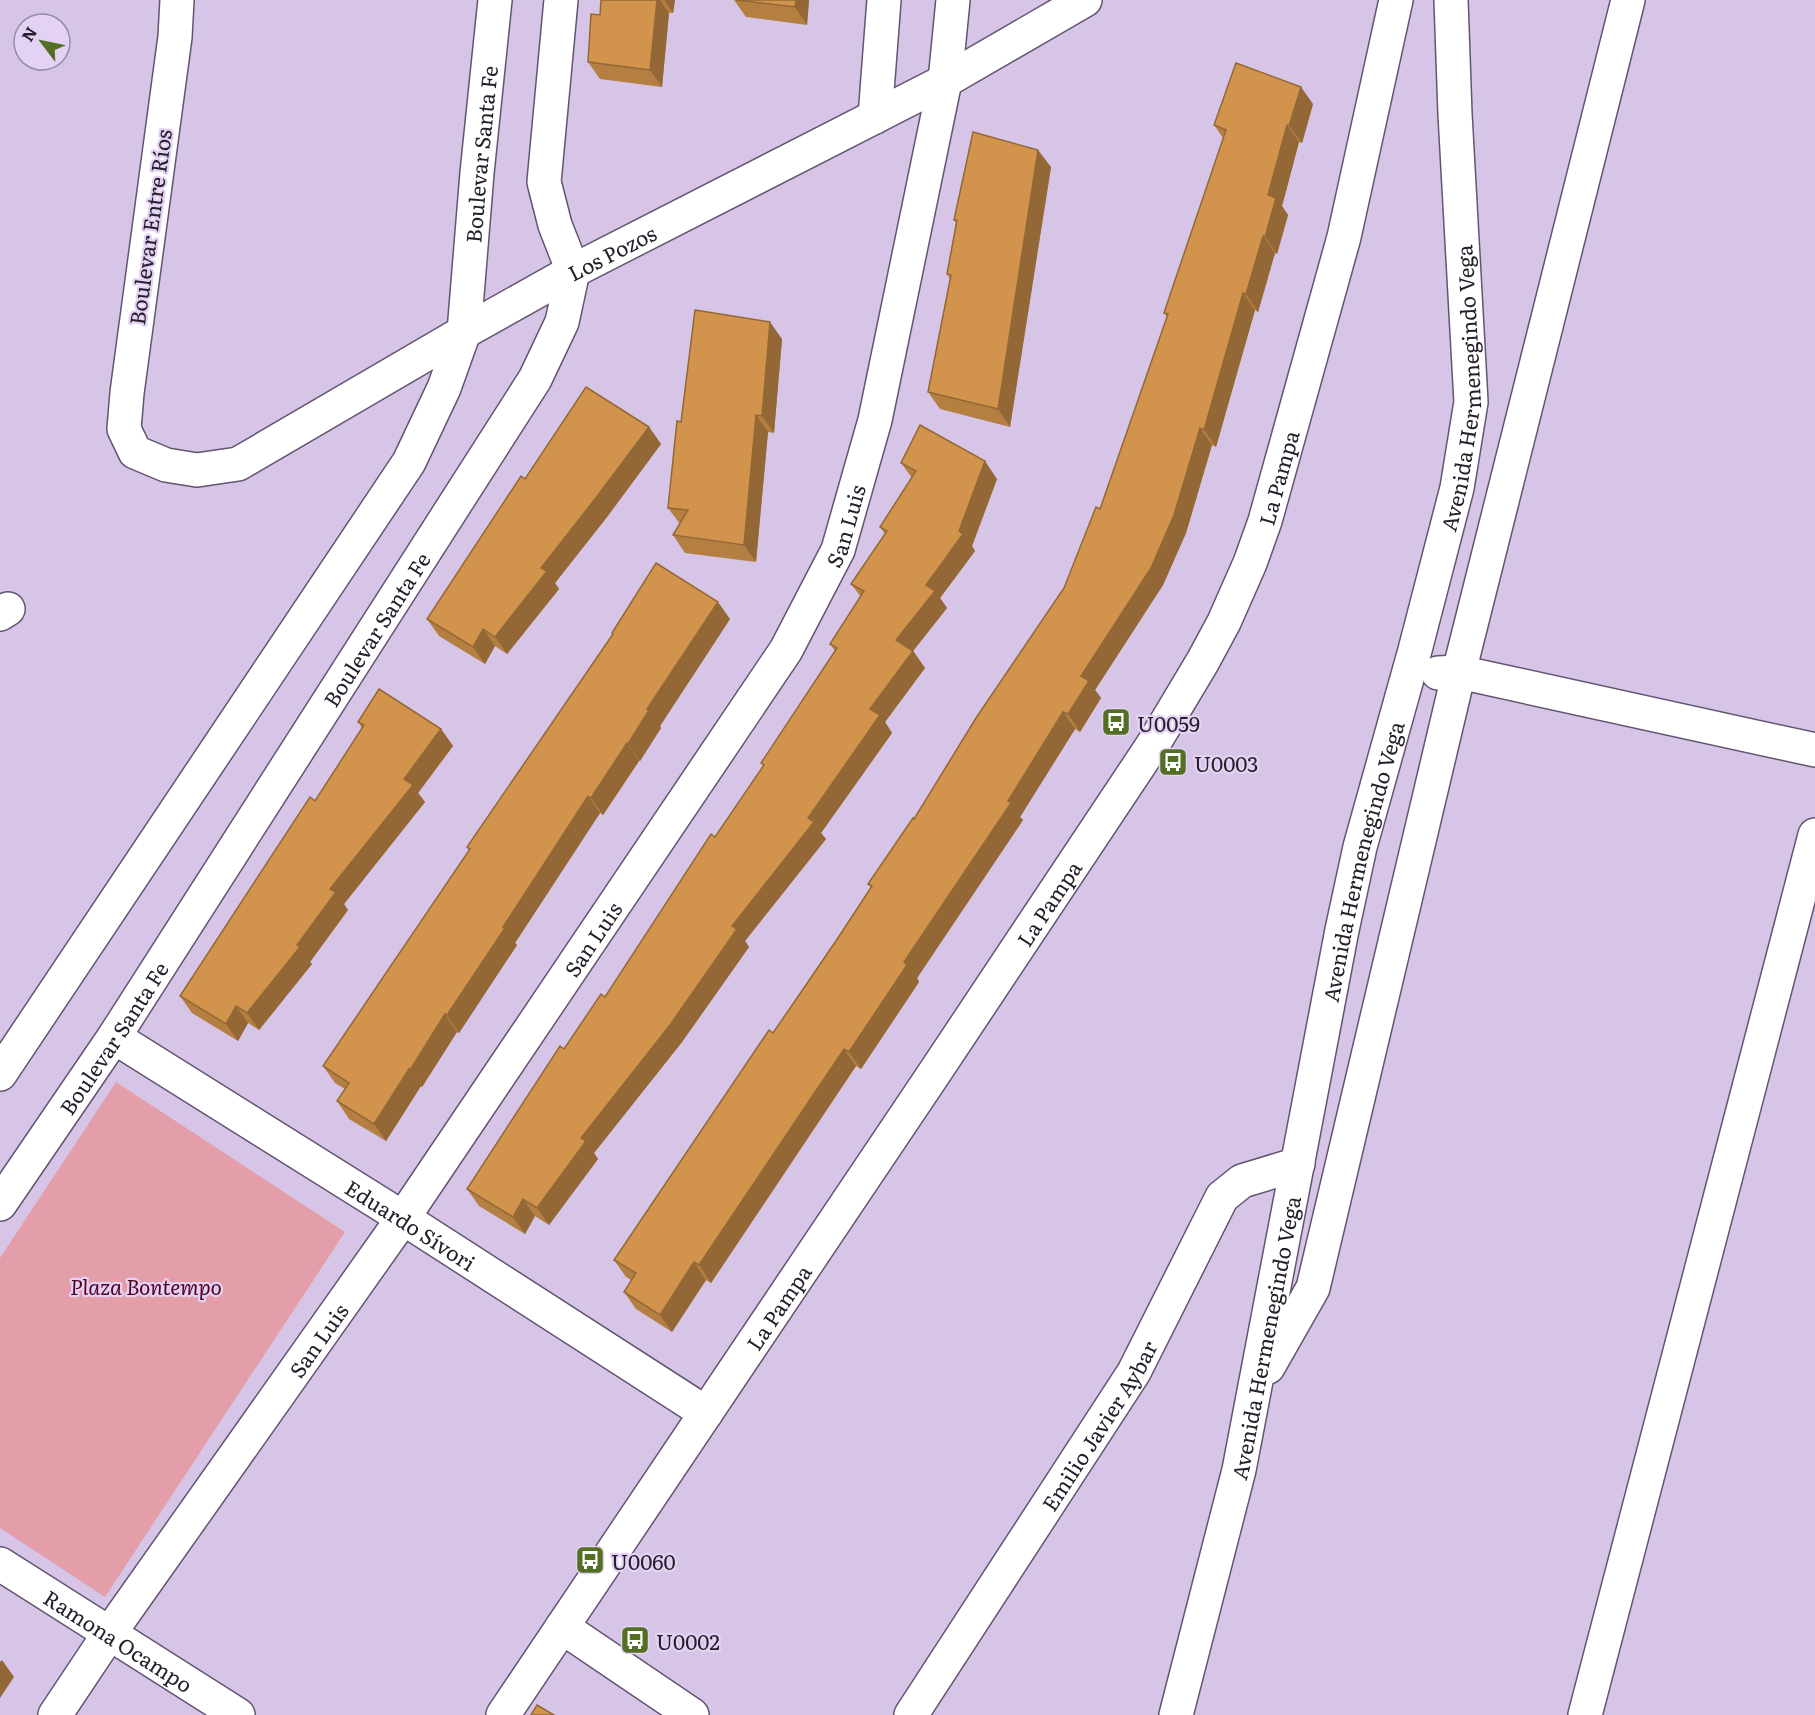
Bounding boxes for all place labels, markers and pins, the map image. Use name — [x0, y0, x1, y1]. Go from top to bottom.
bus stop icon: U0059 — [1100, 706, 1132, 738]
place label: U0059 — [1137, 707, 1200, 738]
bus stop icon: U0003 — [1157, 746, 1189, 778]
place label: U0003 — [1194, 747, 1259, 778]
bus stop icon: U0060 — [574, 1544, 606, 1576]
place label: U0060 — [611, 1545, 676, 1576]
bus stop icon: U0002 — [619, 1624, 651, 1656]
place label: U0002 — [656, 1625, 720, 1656]

